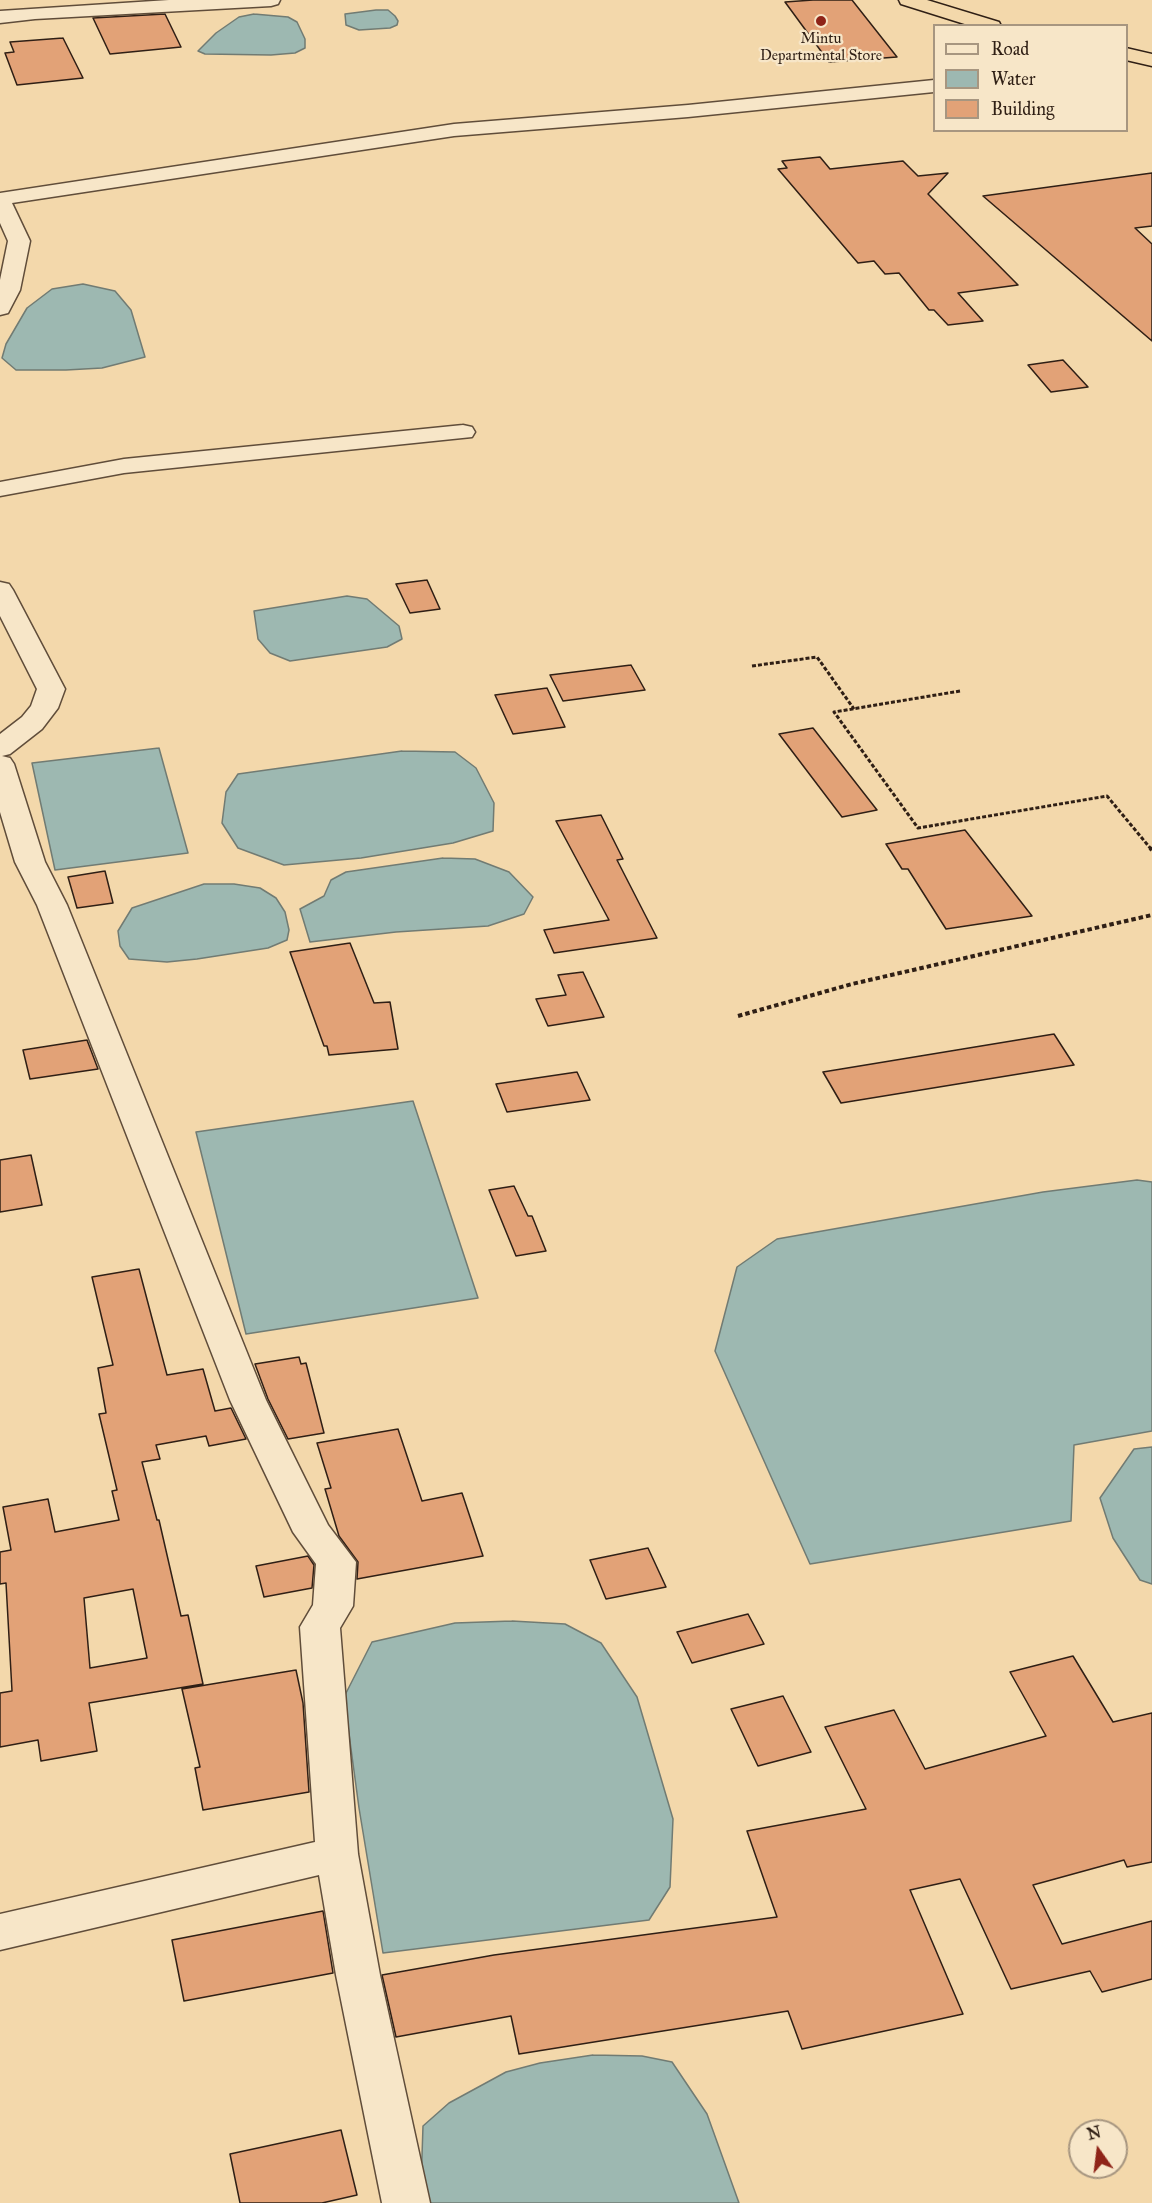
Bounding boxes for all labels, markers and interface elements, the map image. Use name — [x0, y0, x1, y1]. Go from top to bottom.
marker: Mintu Departmental Store — [814, 14, 828, 28]
legend — [933, 24, 1128, 132]
place label: Mintu Departmental Store — [760, 30, 882, 65]
text: Road — [991, 38, 1029, 60]
text: Water — [991, 68, 1035, 90]
text: Building — [991, 98, 1054, 120]
north arrow — [1068, 2119, 1128, 2179]
text: N — [1085, 2122, 1103, 2144]

